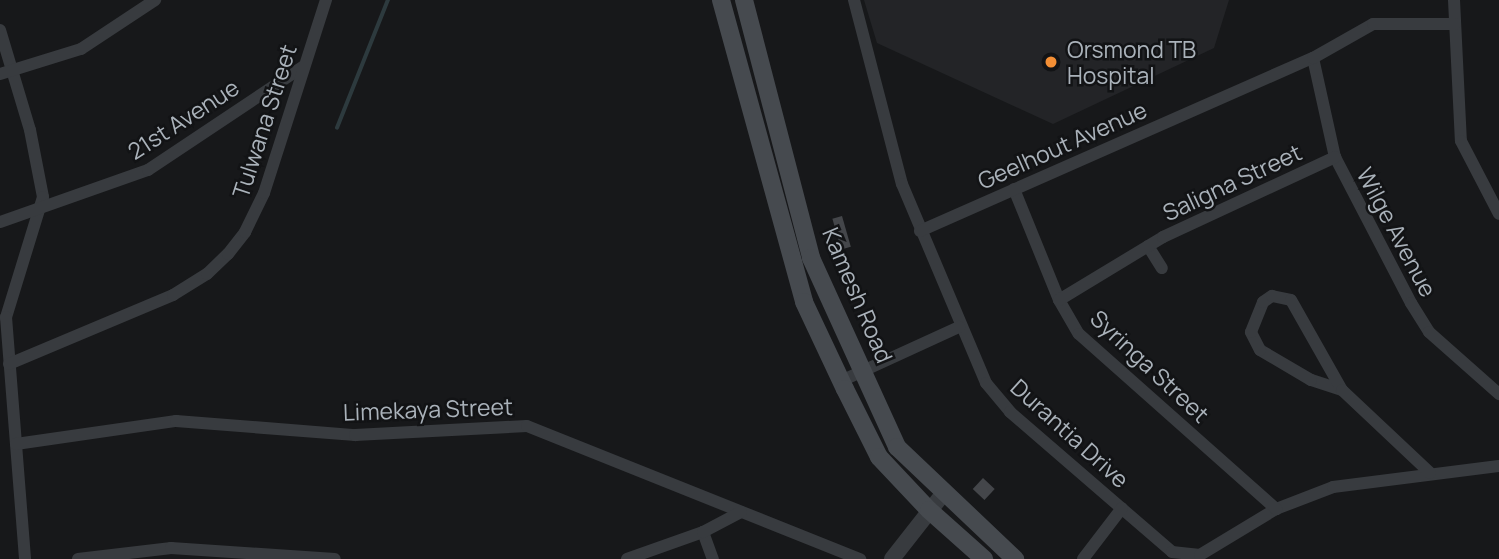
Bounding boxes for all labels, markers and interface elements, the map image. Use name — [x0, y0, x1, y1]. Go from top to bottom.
place label: Orsmond TB Hospital — [1067, 35, 1196, 89]
street label: Tulwana Street — [226, 41, 302, 201]
marker: Orsmond TB Hospital — [1041, 52, 1061, 72]
street label: 21st Avenue — [122, 73, 244, 165]
street label: Geelhout Avenue — [973, 95, 1151, 195]
street label: Saligna Street — [1158, 138, 1306, 226]
street label: Wilge Avenue — [1351, 163, 1443, 301]
street label: Kamesh Road — [817, 223, 899, 367]
street label: Syringa Street — [1085, 304, 1215, 428]
street label: Durantia Drive — [1005, 373, 1135, 493]
street label: Limekaya Street — [343, 392, 513, 426]

